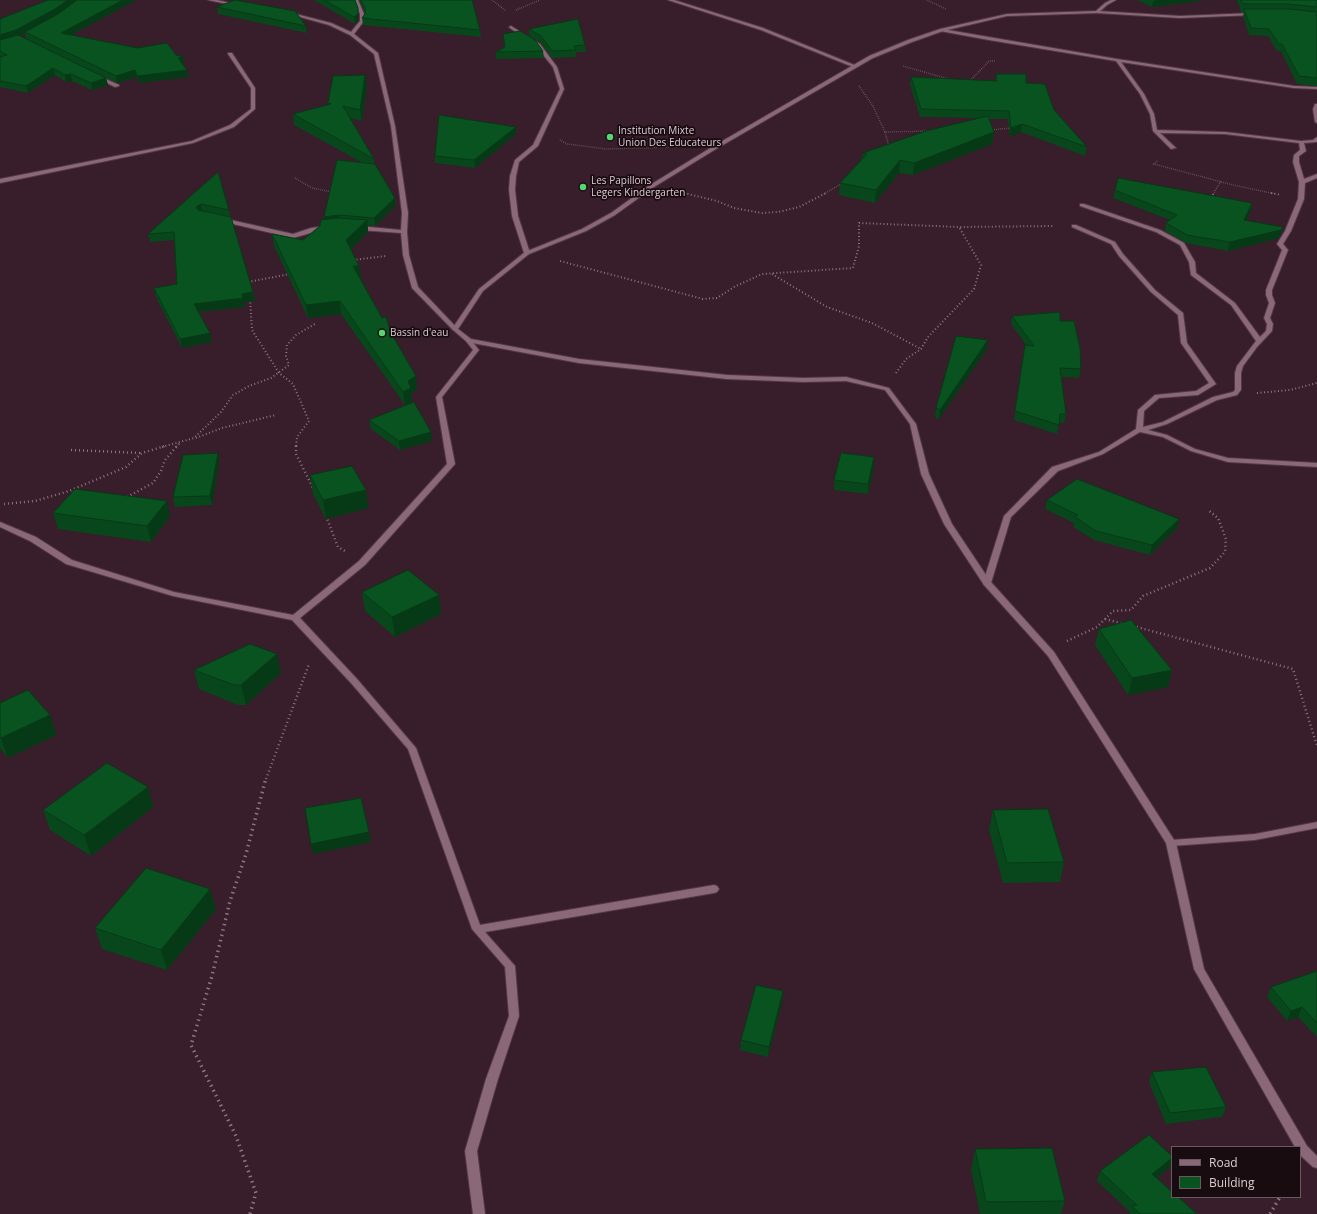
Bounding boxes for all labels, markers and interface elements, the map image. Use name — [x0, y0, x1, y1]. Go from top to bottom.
place label: Institution Mixte Union Des Educateurs — [618, 125, 721, 148]
marker: Institution Mixte Union Des Educateurs — [605, 132, 615, 142]
place label: Les Papillons Legers Kindergarten — [591, 175, 685, 198]
marker: Les Papillons Legers Kindergarten — [578, 182, 588, 192]
place label: Bassin d'eau — [390, 327, 448, 339]
marker: Bassin d'eau — [377, 328, 387, 338]
legend — [1171, 1146, 1301, 1198]
text: Road — [1209, 1154, 1238, 1171]
text: Building — [1209, 1174, 1254, 1191]

